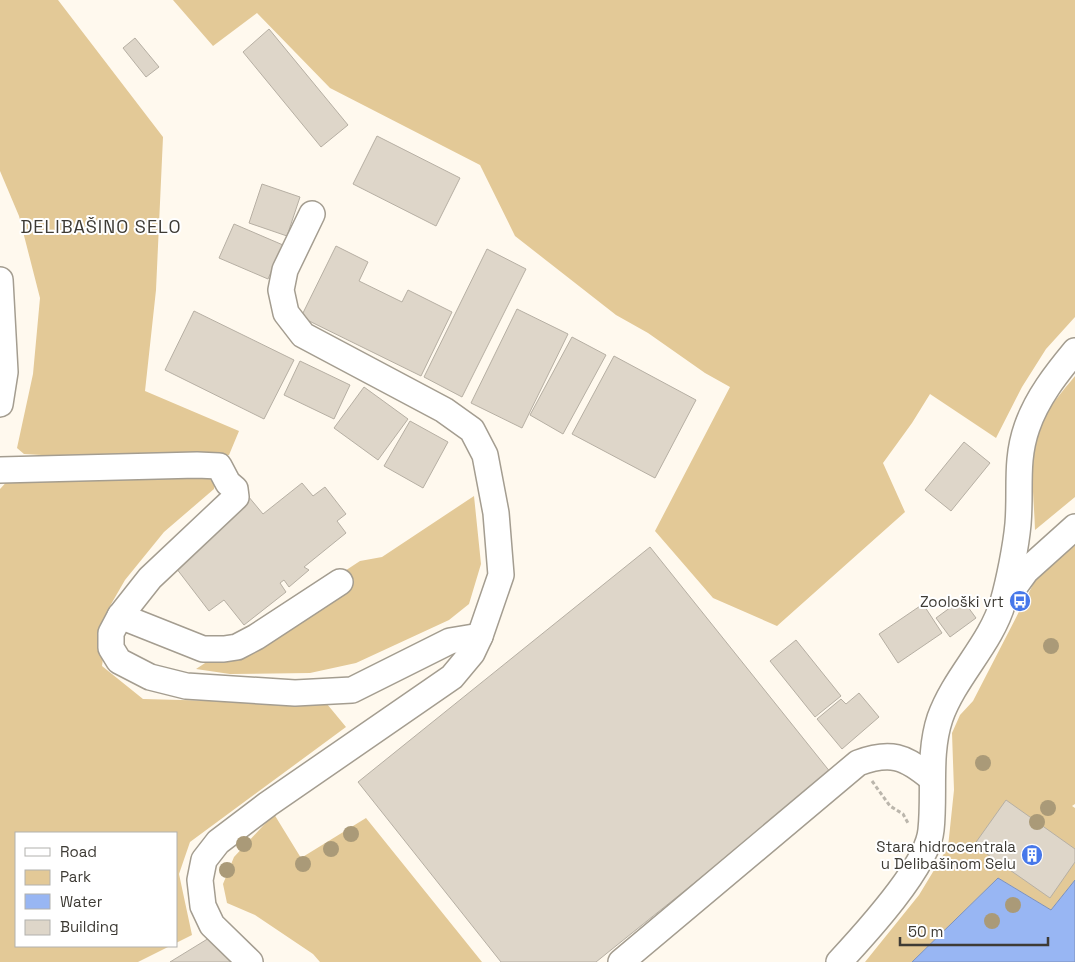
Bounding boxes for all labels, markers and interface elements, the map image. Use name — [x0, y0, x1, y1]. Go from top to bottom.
district label: DELIBAŠINO SELO — [20, 215, 182, 238]
bus stop icon: Zoološki vrt — [1008, 589, 1032, 613]
place label: Zoološki vrt — [920, 592, 1004, 611]
legend — [15, 832, 178, 947]
place label: Stara hidrocentrala u Delibašinom Selu — [876, 837, 1016, 873]
text: Road — [60, 842, 97, 861]
building icon: Stara hidrocentrala u Delibašinom Selu — [1020, 843, 1044, 867]
text: Park — [60, 867, 91, 886]
text: Water — [60, 892, 103, 911]
scale bar — [900, 914, 1048, 946]
text: Building — [60, 917, 119, 936]
text: 50 m — [908, 922, 943, 941]

